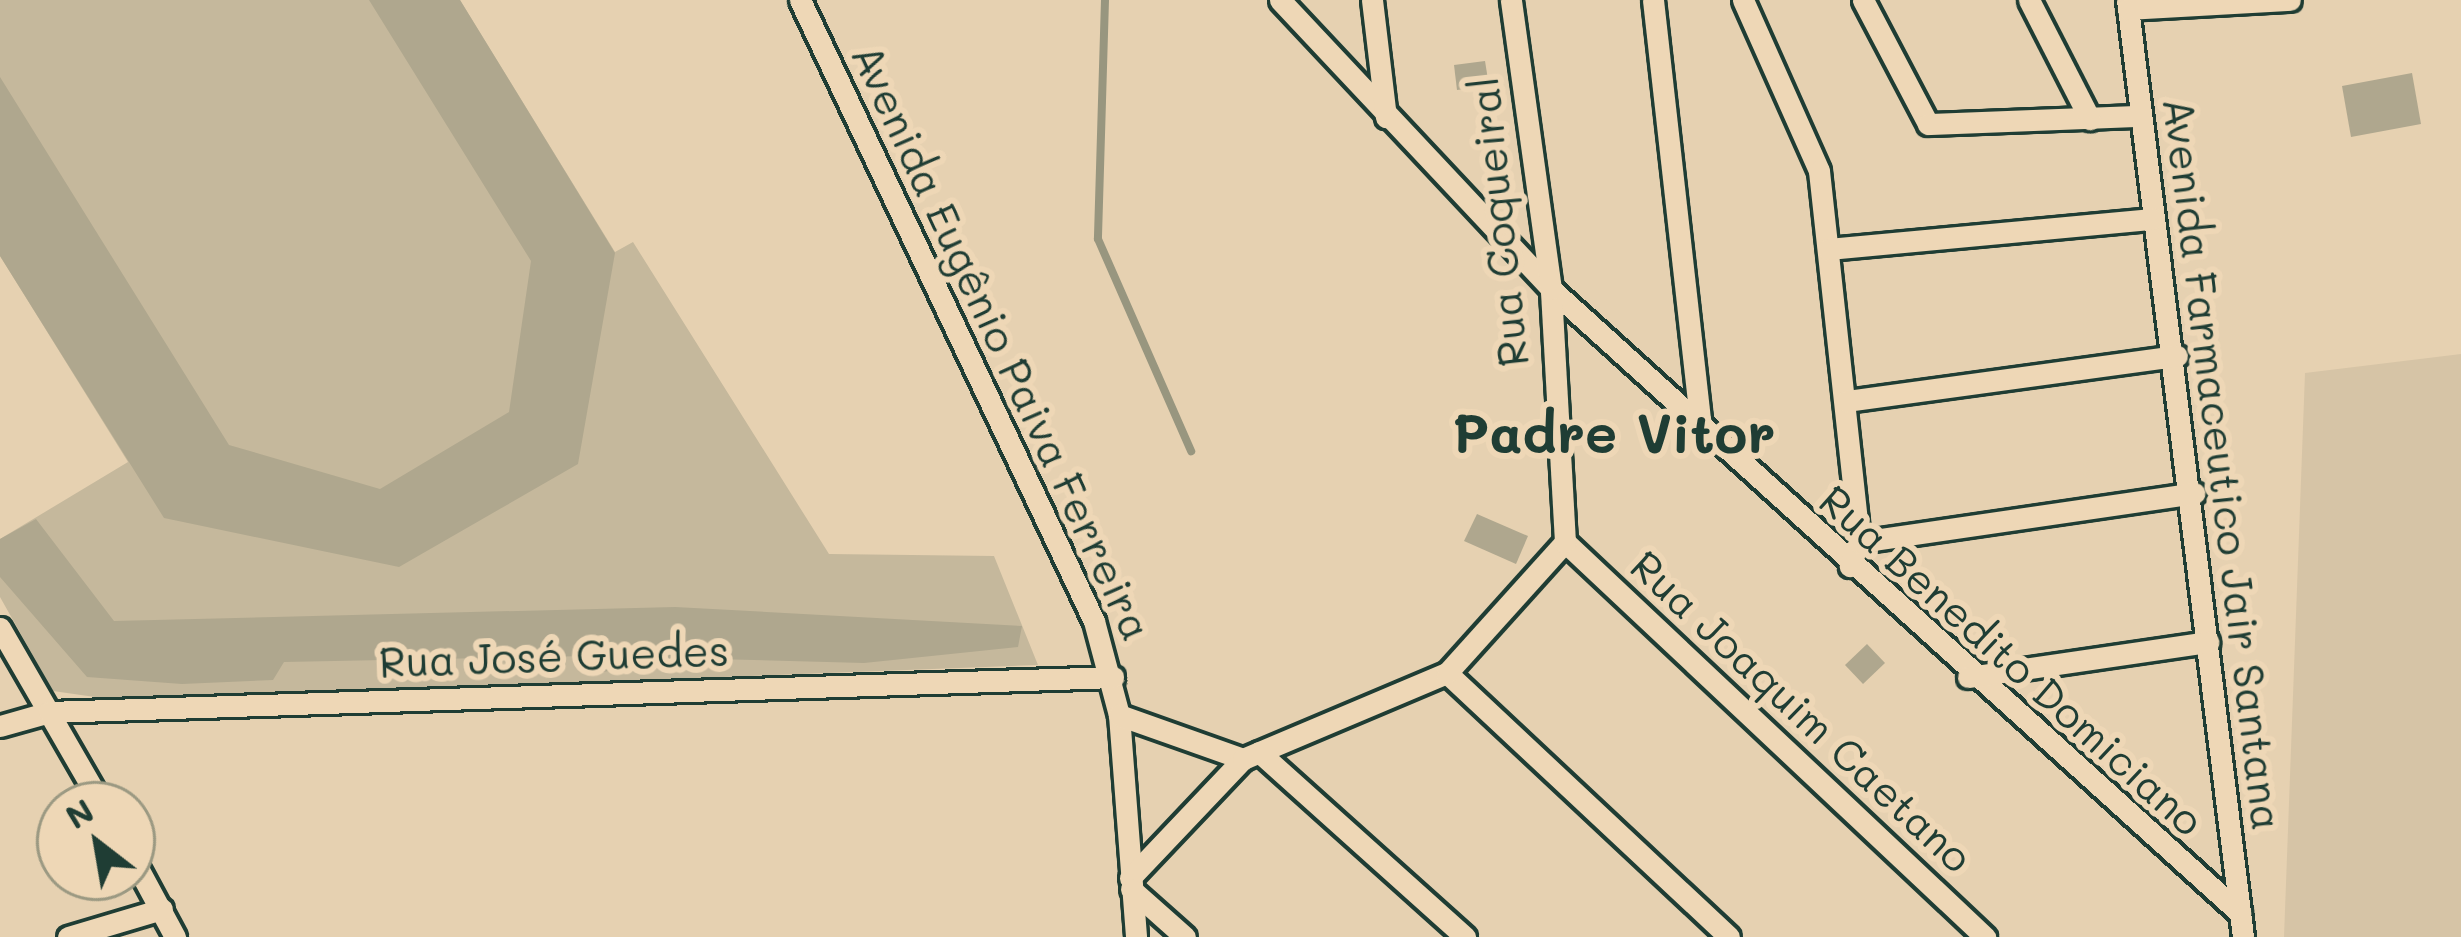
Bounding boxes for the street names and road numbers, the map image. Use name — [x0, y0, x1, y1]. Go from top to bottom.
street label: Avenida Eugênio Paiva Ferreira — [841, 36, 1163, 648]
street label: Rua Coqueiral — [1458, 75, 1538, 369]
street label: Avenida Farmaceutico Jair Santana — [2153, 95, 2293, 833]
street label: Rua Benedito Domiciano — [1810, 474, 2214, 846]
street label: Rua Joaquim Caetano — [1621, 540, 1983, 882]
street label: Rua José Guedes — [378, 625, 730, 687]

